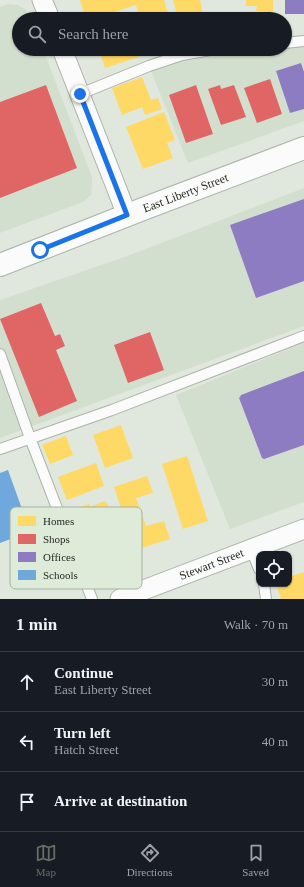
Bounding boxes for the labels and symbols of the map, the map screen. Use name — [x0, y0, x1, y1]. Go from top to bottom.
route end — [71, 85, 89, 103]
street label: East Liberty Street — [141, 170, 231, 215]
route start — [31, 241, 49, 259]
legend — [10, 507, 142, 589]
text: Homes — [43, 515, 74, 527]
text: Shops — [43, 533, 70, 545]
street label: Stewart Street — [177, 545, 246, 583]
text: Offices — [43, 551, 75, 563]
text: Schools — [43, 569, 78, 581]

